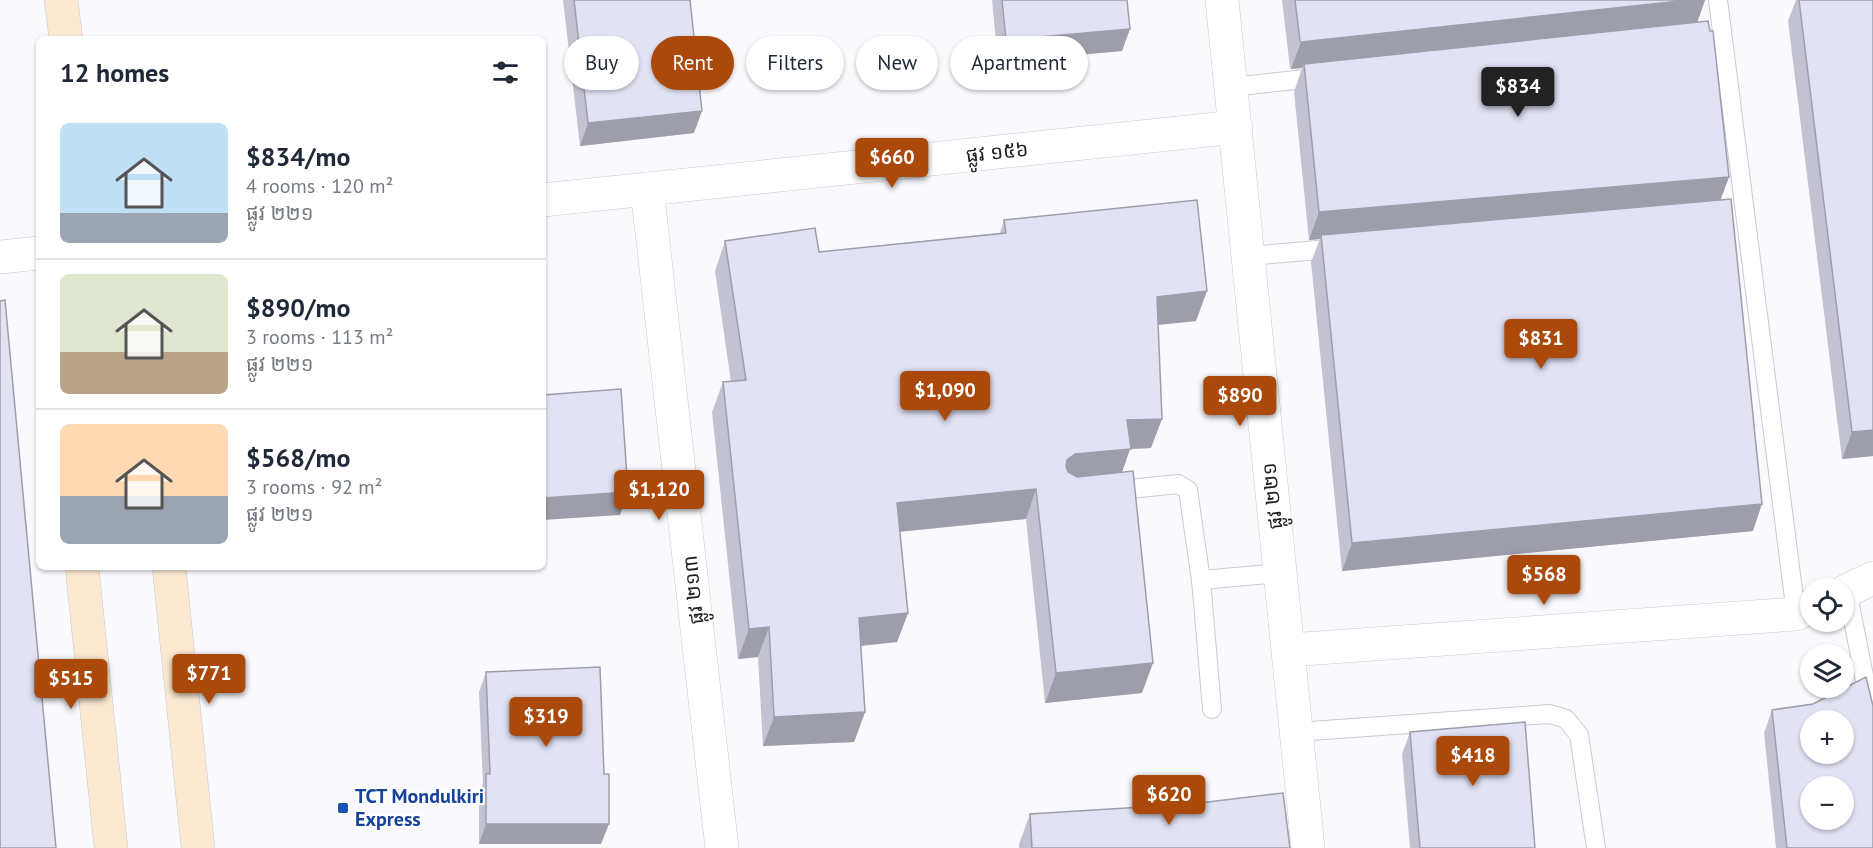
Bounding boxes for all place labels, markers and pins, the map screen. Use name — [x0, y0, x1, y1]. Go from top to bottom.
pin: $834 — [1482, 67, 1554, 118]
pin: $660 — [856, 138, 928, 189]
pin: $831 — [1505, 319, 1577, 370]
pin: $1,090 — [896, 371, 994, 422]
pin: $890 — [1204, 376, 1276, 427]
pin: $1,120 — [610, 470, 708, 521]
pin: $568 — [1508, 555, 1580, 606]
pin: $771 — [173, 654, 245, 705]
pin: $515 — [35, 659, 107, 710]
pin: $319 — [510, 697, 582, 748]
pin: $418 — [1437, 736, 1509, 787]
pin: $620 — [1133, 775, 1205, 826]
place label: TCT Mondulkiri Express — [355, 783, 484, 832]
marker: TCT Mondulkiri Express — [336, 801, 350, 815]

